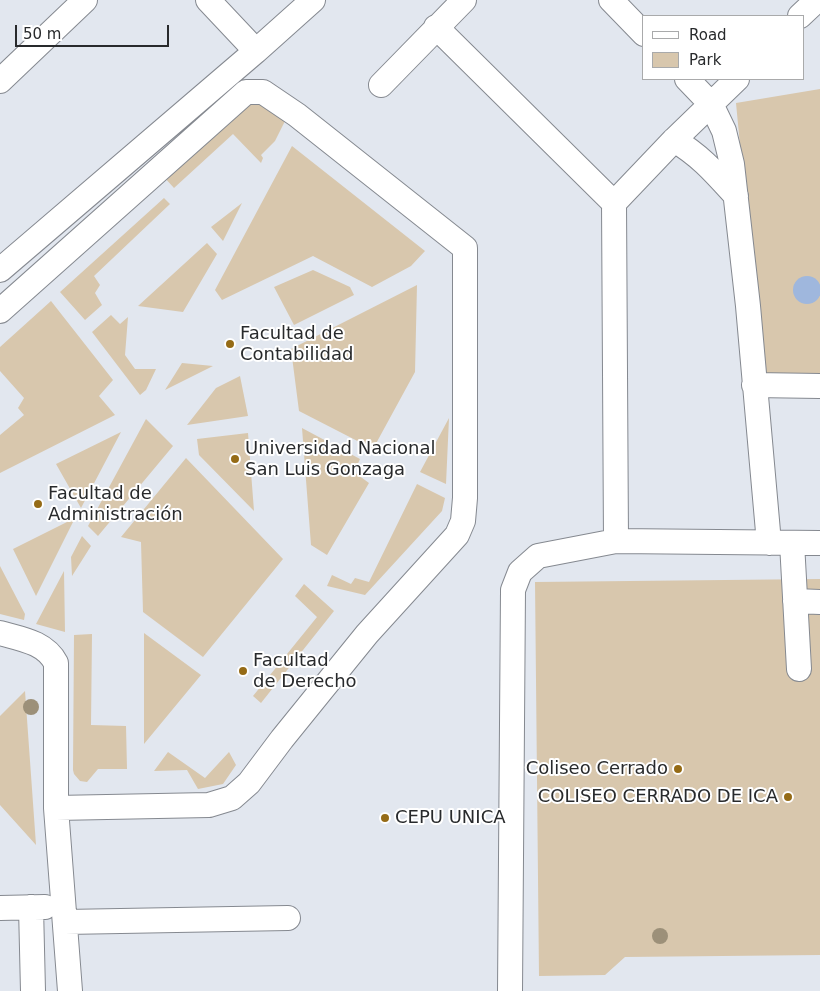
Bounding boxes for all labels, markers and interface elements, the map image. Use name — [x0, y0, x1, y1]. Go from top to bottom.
scale bar — [18, 15, 171, 47]
legend — [642, 15, 805, 80]
text: 50 m — [23, 25, 61, 43]
text: Road — [689, 26, 727, 44]
text: Park — [689, 51, 721, 69]
place label: Facultad de Contabilidad — [240, 323, 353, 366]
marker: Facultad de Contabilidad — [224, 338, 236, 350]
place label: Universidad Nacional San Luis Gonzaga — [245, 438, 436, 480]
marker: Universidad Nacional San Luis Gonzaga — [229, 453, 241, 465]
place label: Facultad de Administración — [48, 483, 183, 526]
marker: Facultad de Administración — [32, 498, 44, 510]
place label: Facultad de Derecho — [253, 650, 357, 692]
marker: Facultad de Derecho — [237, 665, 249, 677]
place label: Coliseo Cerrado — [526, 758, 668, 780]
marker: Coliseo Cerrado — [672, 763, 684, 775]
place label: COLISEO CERRADO DE ICA — [538, 786, 778, 808]
marker: COLISEO CERRADO DE ICA — [782, 791, 794, 803]
place label: CEPU UNICA — [395, 807, 506, 829]
marker: CEPU UNICA — [379, 812, 391, 824]

